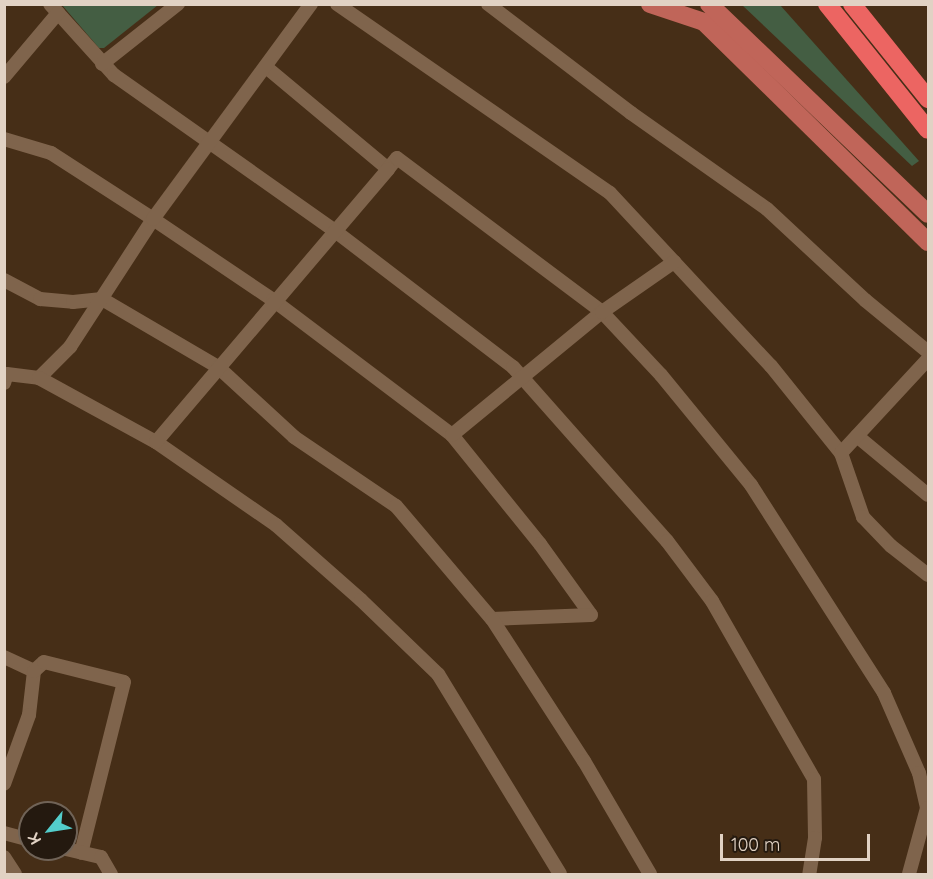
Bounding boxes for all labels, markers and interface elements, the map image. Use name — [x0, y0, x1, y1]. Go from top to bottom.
north arrow — [18, 801, 78, 861]
scale bar — [723, 822, 873, 860]
text: K — [23, 829, 45, 849]
text: 100 m — [731, 833, 780, 856]

